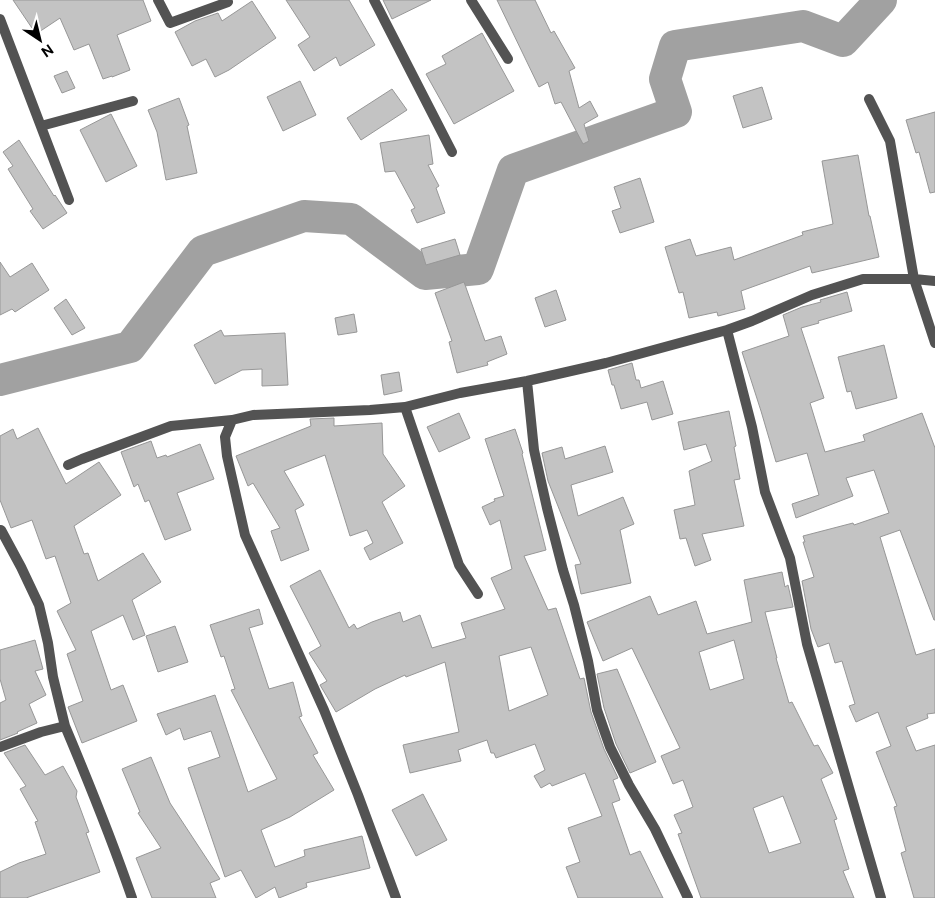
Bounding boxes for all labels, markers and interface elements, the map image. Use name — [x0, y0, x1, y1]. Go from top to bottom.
north arrow — [15, 15, 65, 65]
text: N — [38, 41, 57, 60]

